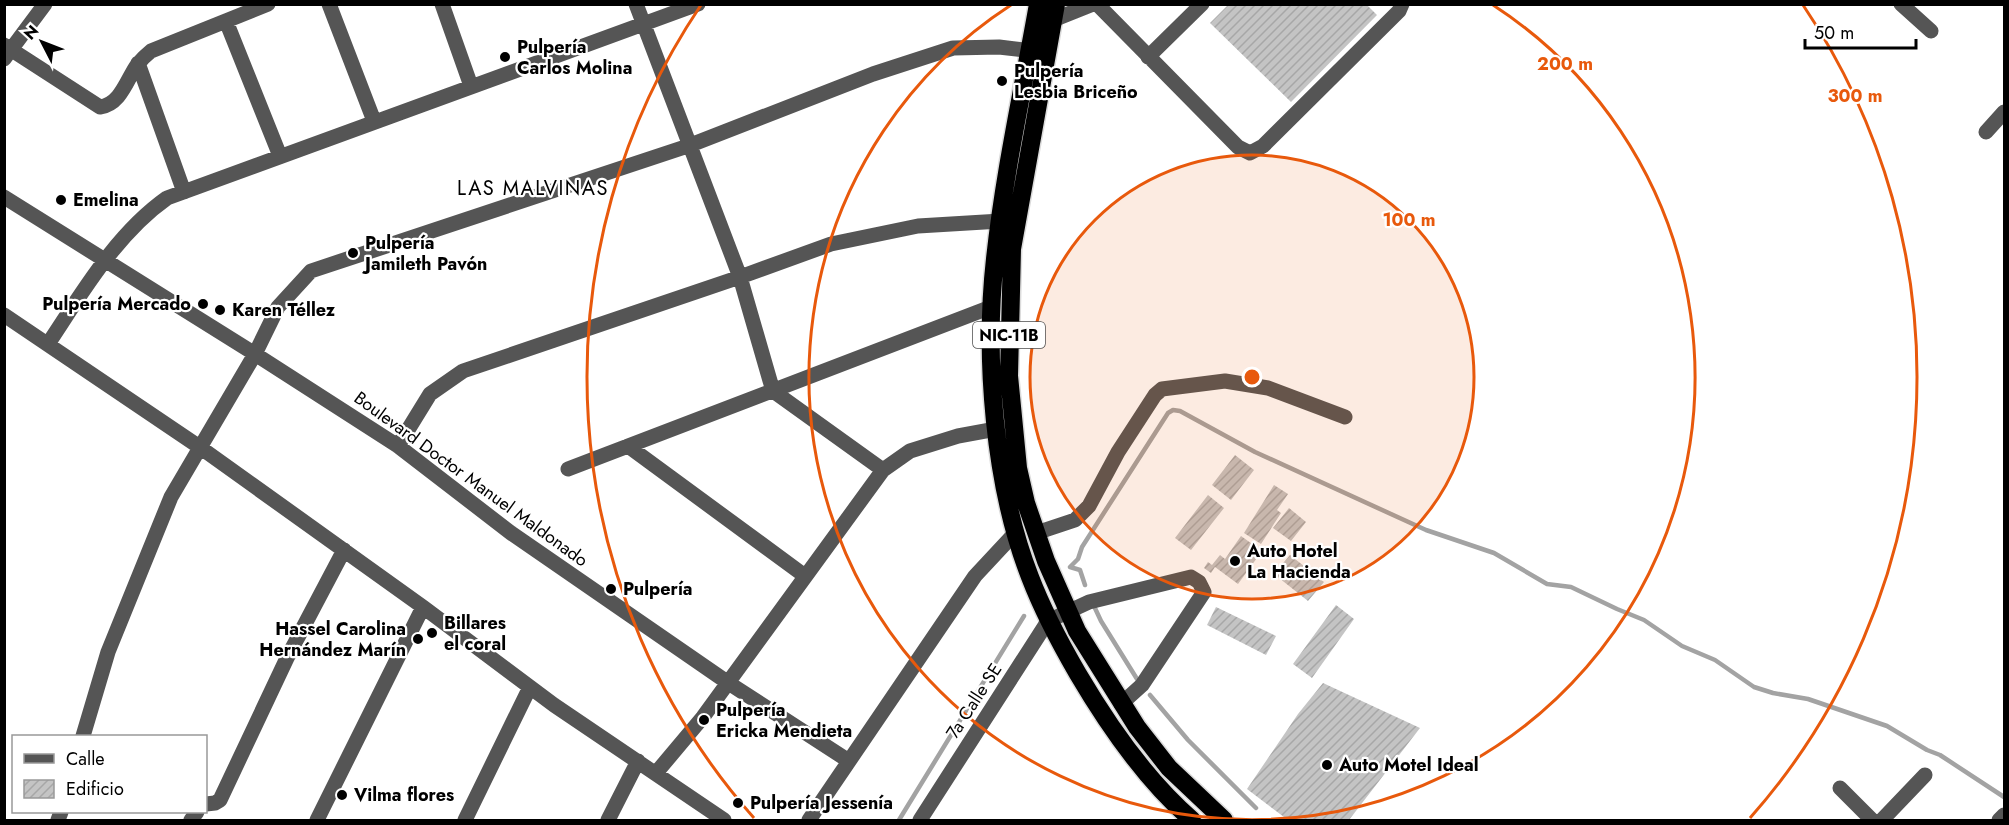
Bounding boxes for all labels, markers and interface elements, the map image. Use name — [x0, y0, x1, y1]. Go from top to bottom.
north arrow — [12, 12, 72, 72]
scale bar — [1805, 12, 1916, 50]
text: N — [18, 20, 44, 45]
text: 50 m — [1814, 20, 1854, 46]
place label: Pulpería Carlos Molina — [517, 34, 632, 81]
marker: Pulpería Carlos Molina — [498, 50, 512, 64]
text: 200 m — [1537, 51, 1593, 77]
place label: Pulpería Lesbia Briceño — [1014, 58, 1138, 105]
marker: Pulpería Lesbia Briceño — [995, 74, 1009, 88]
text: 300 m — [1827, 83, 1883, 109]
district label: LAS MALVINAS — [457, 174, 609, 203]
place label: Emelina — [73, 187, 139, 213]
marker: Emelina — [54, 193, 68, 207]
text: 100 m — [1382, 207, 1436, 233]
place label: Pulpería Jamileth Pavón — [362, 230, 487, 277]
marker: Pulpería Jamileth Pavón — [346, 246, 360, 260]
place label: Pulpería Mercado — [42, 291, 191, 317]
marker: Pulpería Mercado — [196, 297, 210, 311]
place label: Karen Téllez — [232, 297, 336, 323]
marker: Karen Téllez — [213, 303, 227, 317]
road number: NIC-11B — [973, 322, 1045, 348]
centre of rings — [1242, 367, 1262, 387]
street label: Boulevard Doctor Manuel Maldonado — [349, 385, 594, 573]
place label: Auto Hotel La Hacienda — [1246, 538, 1351, 585]
marker: Auto Hotel La Hacienda — [1228, 554, 1242, 568]
place label: Pulpería — [623, 576, 693, 602]
marker: Pulpería — [604, 582, 618, 596]
place label: Billares el coral — [444, 610, 506, 657]
place label: Hassel Carolina Hernández Marín — [259, 616, 406, 663]
marker: Billares el coral — [425, 626, 439, 640]
marker: Hassel Carolina Hernández Marín — [411, 632, 425, 646]
street label: 7a Calle SE — [940, 658, 1008, 744]
place label: Pulpería Ericka Mendieta — [716, 697, 852, 744]
marker: Pulpería Ericka Mendieta — [697, 713, 711, 727]
legend — [12, 735, 207, 813]
text: Calle — [66, 746, 105, 772]
place label: Auto Motel Ideal — [1338, 752, 1479, 778]
marker: Auto Motel Ideal — [1320, 758, 1334, 772]
text: Edificio — [66, 776, 124, 802]
place label: Vilma flores — [353, 782, 454, 808]
marker: Vilma flores — [335, 788, 349, 802]
place label: Pulpería Jessenía — [750, 790, 893, 816]
marker: Pulpería Jessenía — [731, 796, 745, 810]

